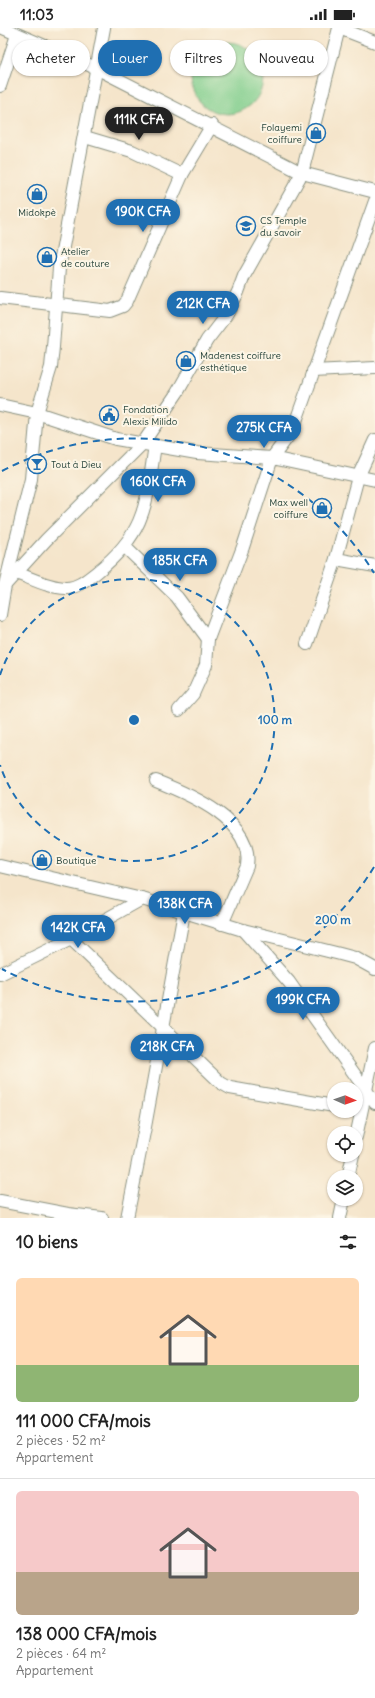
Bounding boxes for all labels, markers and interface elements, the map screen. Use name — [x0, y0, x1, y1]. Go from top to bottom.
text: 11:03 — [20, 5, 54, 24]
chip: Acheter — [12, 40, 90, 76]
chip: Louer — [98, 40, 162, 76]
chip: Filtres — [170, 40, 236, 76]
chip: Nouveau — [244, 40, 328, 76]
pin: 111K CFA — [98, 107, 180, 141]
text: 111K CFA — [114, 111, 164, 128]
place label: Folayemi coiffure — [261, 121, 302, 146]
shop icon: Folayemi coiffure — [305, 122, 327, 144]
shop icon: Midokpè — [26, 183, 48, 205]
pin: 190K CFA — [102, 199, 184, 233]
text: 190K CFA — [115, 203, 171, 220]
place label: Midokpè — [18, 206, 56, 219]
place label: CS Temple du savoir — [260, 214, 307, 239]
school or university icon: CS Temple du savoir — [235, 215, 257, 237]
place label: Atelier de couture — [61, 245, 109, 270]
shop icon: Atelier de couture — [36, 246, 58, 268]
pin: 212K CFA — [162, 291, 244, 325]
text: 212K CFA — [176, 295, 230, 312]
place label: Madenest coiffure esthétique — [200, 349, 281, 374]
shop icon: Madenest coiffure esthétique — [175, 350, 197, 372]
place label: Fondation Alexis Milido — [123, 403, 178, 428]
public building icon: Fondation Alexis Milido — [98, 404, 120, 426]
pin: 275K CFA — [223, 415, 305, 449]
text: 275K CFA — [236, 419, 292, 436]
bar icon: Tout à Dieu — [26, 453, 48, 475]
place label: Tout à Dieu — [51, 458, 102, 471]
pin: 160K CFA — [117, 469, 199, 503]
text: 160K CFA — [130, 473, 186, 490]
place label: Max well coiffure — [269, 496, 308, 521]
shop icon: Max well coiffure — [311, 497, 333, 519]
pin: 185K CFA — [139, 548, 221, 582]
text: 185K CFA — [153, 552, 207, 569]
text: 100 m — [258, 712, 292, 727]
centre of rings — [127, 713, 141, 727]
shop icon: Boutique — [31, 849, 53, 871]
place label: Boutique — [56, 854, 96, 867]
pin: 138K CFA — [144, 891, 226, 925]
text: 138K CFA — [158, 895, 212, 912]
text: 200 m — [315, 912, 351, 927]
pin: 142K CFA — [37, 915, 119, 949]
text: 142K CFA — [51, 919, 105, 936]
pin: 199K CFA — [262, 987, 344, 1021]
text: 199K CFA — [276, 991, 330, 1008]
pin: 218K CFA — [126, 1034, 208, 1068]
text: 218K CFA — [140, 1038, 194, 1055]
north arrow — [327, 1082, 363, 1118]
map controls — [327, 1082, 363, 1206]
button: locate — [327, 1126, 363, 1162]
button: layers — [327, 1170, 363, 1206]
text: 10 biens — [16, 1231, 78, 1253]
icon: filters — [337, 1231, 359, 1253]
icon: home — [152, 1304, 224, 1376]
text: 111 000 CFA/mois — [16, 1410, 151, 1432]
text: 2 pièces · 52 m² — [16, 1432, 106, 1449]
text: Appartement — [16, 1449, 93, 1466]
icon: home — [152, 1517, 224, 1589]
text: 138 000 CFA/mois — [16, 1623, 157, 1645]
text: 2 pièces · 64 m² — [16, 1645, 106, 1662]
text: Appartement — [16, 1662, 93, 1679]

